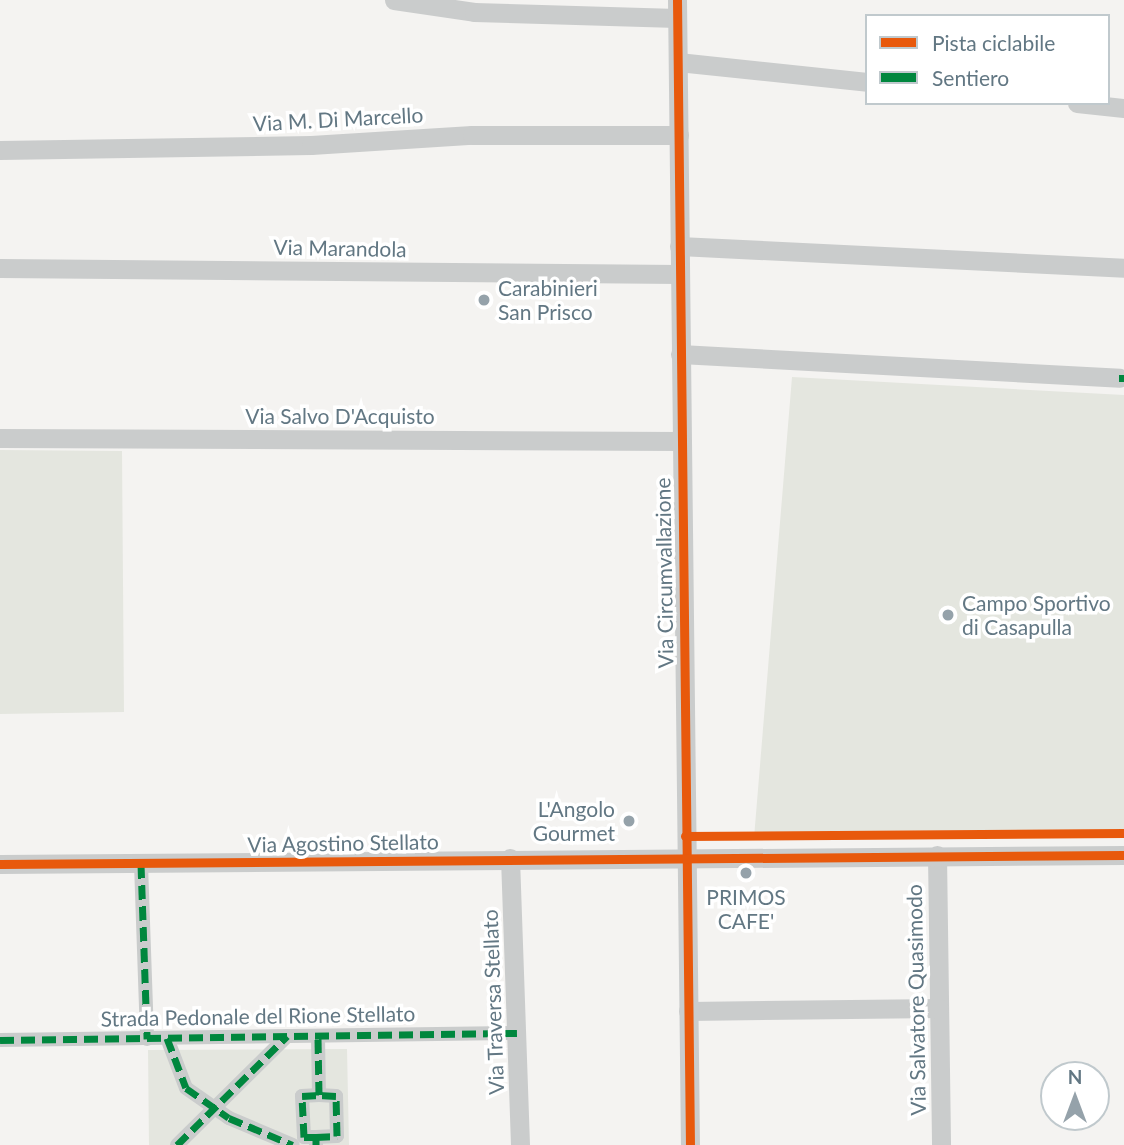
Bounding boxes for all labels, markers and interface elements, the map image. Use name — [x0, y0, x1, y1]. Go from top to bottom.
legend — [865, 14, 1110, 105]
text: Pista ciclabile — [932, 30, 1055, 55]
text: Sentiero — [932, 65, 1009, 90]
street label: Via M. Di Marcello — [252, 102, 424, 136]
street label: Via Marandola — [273, 234, 407, 262]
place label: Carabinieri San Prisco — [498, 275, 598, 325]
marker: Carabinieri San Prisco — [476, 292, 492, 308]
street label: Via Salvo D'Acquisto — [245, 403, 435, 429]
street label: Via Circumvallazione — [650, 477, 678, 669]
place label: Campo Sportivo di Casapulla — [962, 590, 1111, 640]
marker: Campo Sportivo di Casapulla — [940, 607, 956, 623]
place label: L'Angolo Gourmet — [533, 796, 615, 846]
marker: L'Angolo Gourmet — [621, 813, 637, 829]
street label: Via Agostino Stellato — [247, 829, 439, 857]
marker: PRIMOS CAFE' — [738, 865, 754, 881]
place label: PRIMOS CAFE' — [706, 884, 786, 934]
street label: Via Salvatore Quasimodo — [901, 884, 931, 1116]
street label: Via Traversa Stellato — [477, 909, 509, 1095]
street label: Strada Pedonale del Rione Stellato — [100, 1001, 416, 1031]
north arrow — [1040, 1061, 1110, 1131]
text: N — [1068, 1065, 1082, 1088]

